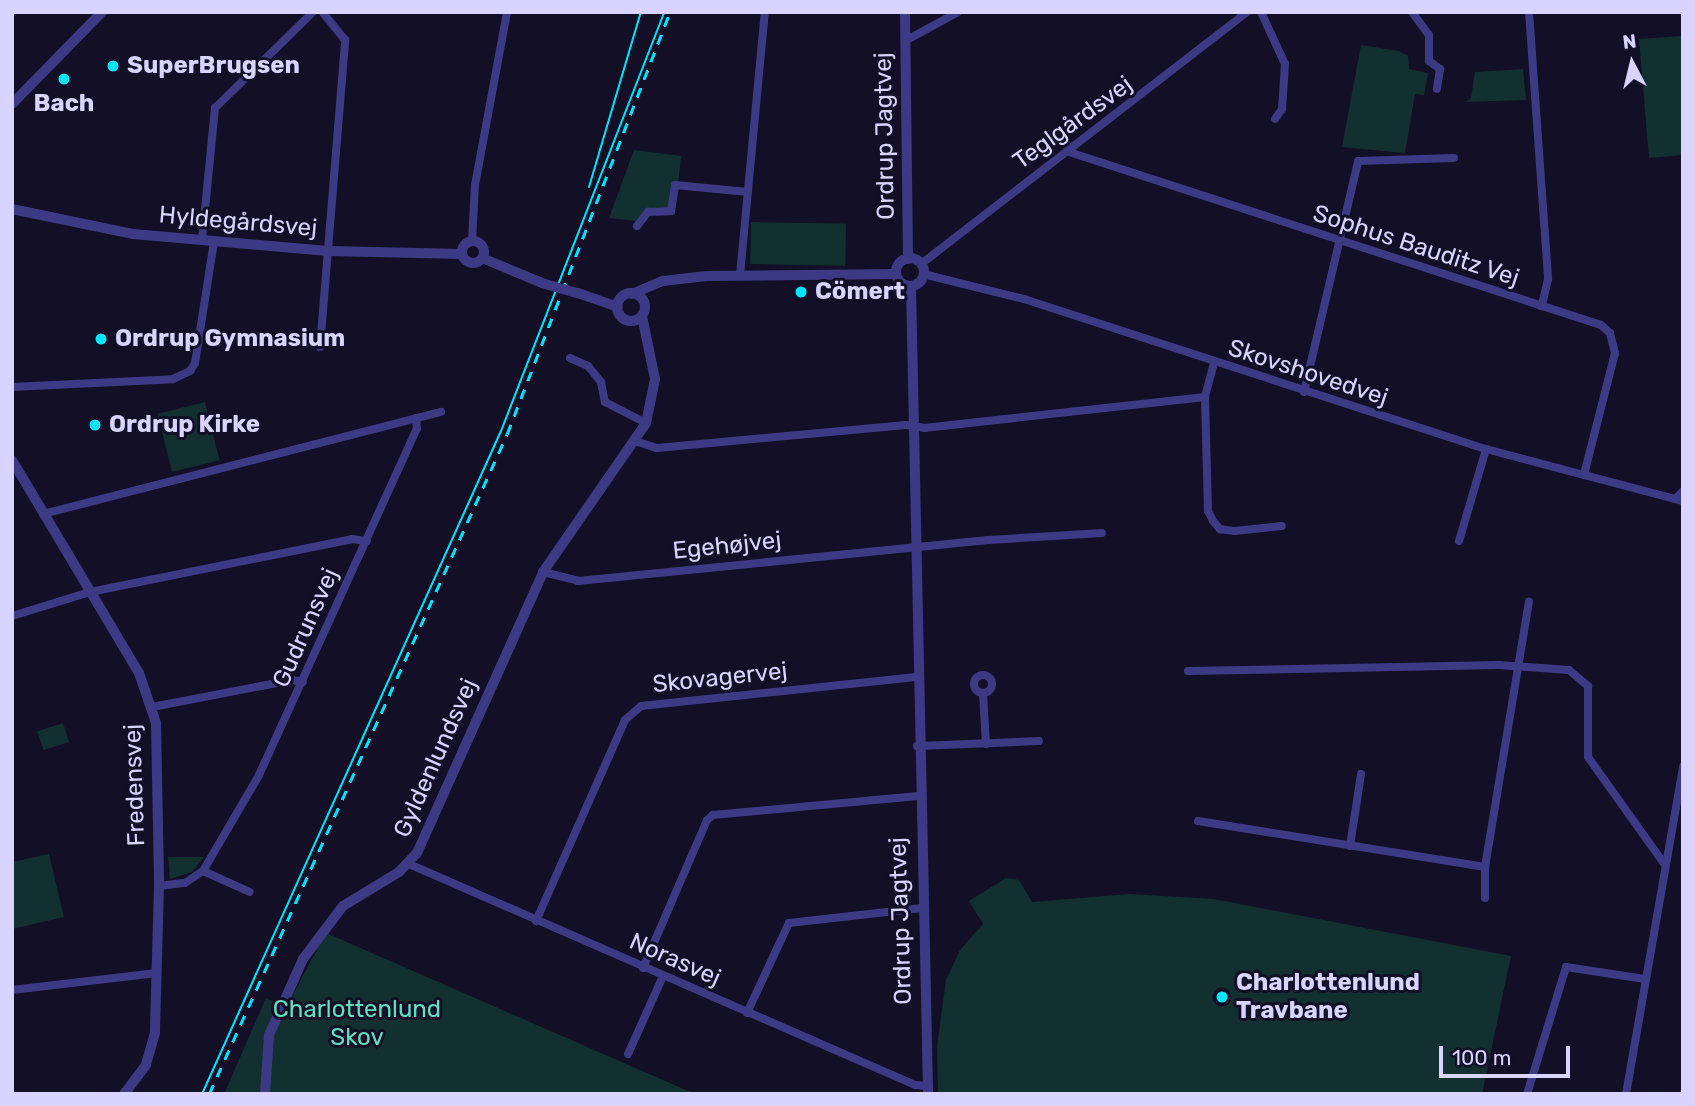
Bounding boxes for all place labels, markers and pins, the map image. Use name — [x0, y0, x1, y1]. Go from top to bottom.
place label: SuperBrugsen — [127, 52, 300, 80]
marker: SuperBrugsen — [105, 58, 121, 74]
marker: Bach — [56, 71, 72, 87]
place label: Bach — [34, 90, 94, 118]
place label: Cömert — [815, 278, 905, 306]
marker: Cömert — [793, 284, 809, 300]
place label: Ordrup Gymnasium — [115, 325, 345, 353]
marker: Ordrup Gymnasium — [93, 331, 109, 347]
place label: Ordrup Kirke — [109, 411, 260, 439]
marker: Ordrup Kirke — [87, 417, 103, 433]
place label: Charlottenlund Travbane — [1236, 969, 1420, 1025]
marker: Charlottenlund Travbane — [1214, 989, 1230, 1005]

